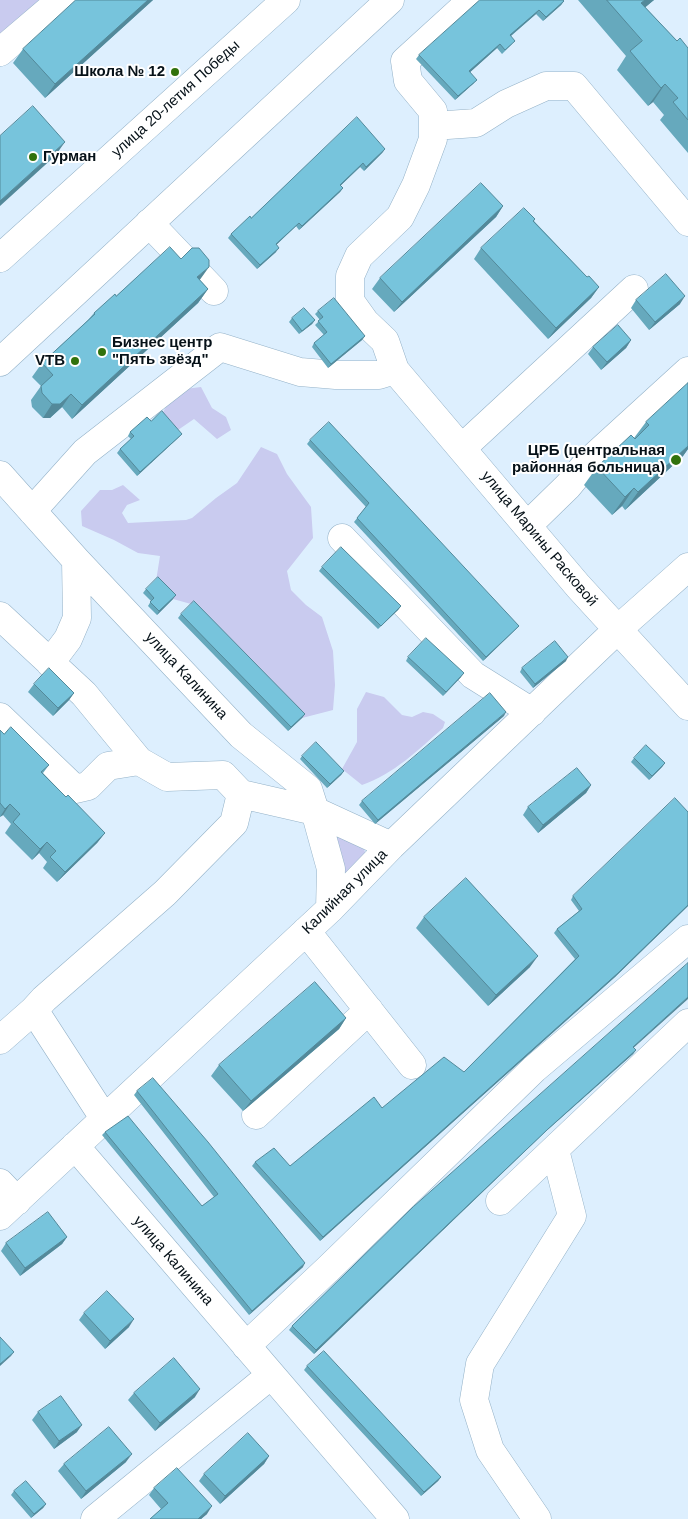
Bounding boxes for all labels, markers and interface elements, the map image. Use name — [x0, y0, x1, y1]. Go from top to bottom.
street label: улица 20-летия Победы — [108, 37, 244, 161]
place label: Школа № 12 — [74, 63, 165, 81]
marker: Школа № 12 — [169, 66, 181, 78]
place label: Гурман — [43, 148, 96, 166]
marker: Гурман — [27, 151, 39, 163]
place label: Бизнес центр "Пять звёзд" — [112, 334, 212, 369]
marker: Бизнес центр "Пять звёзд" — [96, 346, 108, 358]
place label: VTB — [35, 352, 65, 370]
marker: VTB — [69, 355, 81, 367]
place label: ЦРБ (центральная районная больница) — [512, 442, 665, 477]
marker: ЦРБ (центральная районная больница) — [669, 453, 683, 467]
street label: улица Марины Расковой — [477, 468, 601, 610]
street label: улица Калинина — [141, 629, 231, 723]
street label: Калийная улица — [299, 846, 391, 938]
street label: улица Калинина — [129, 1212, 217, 1310]

